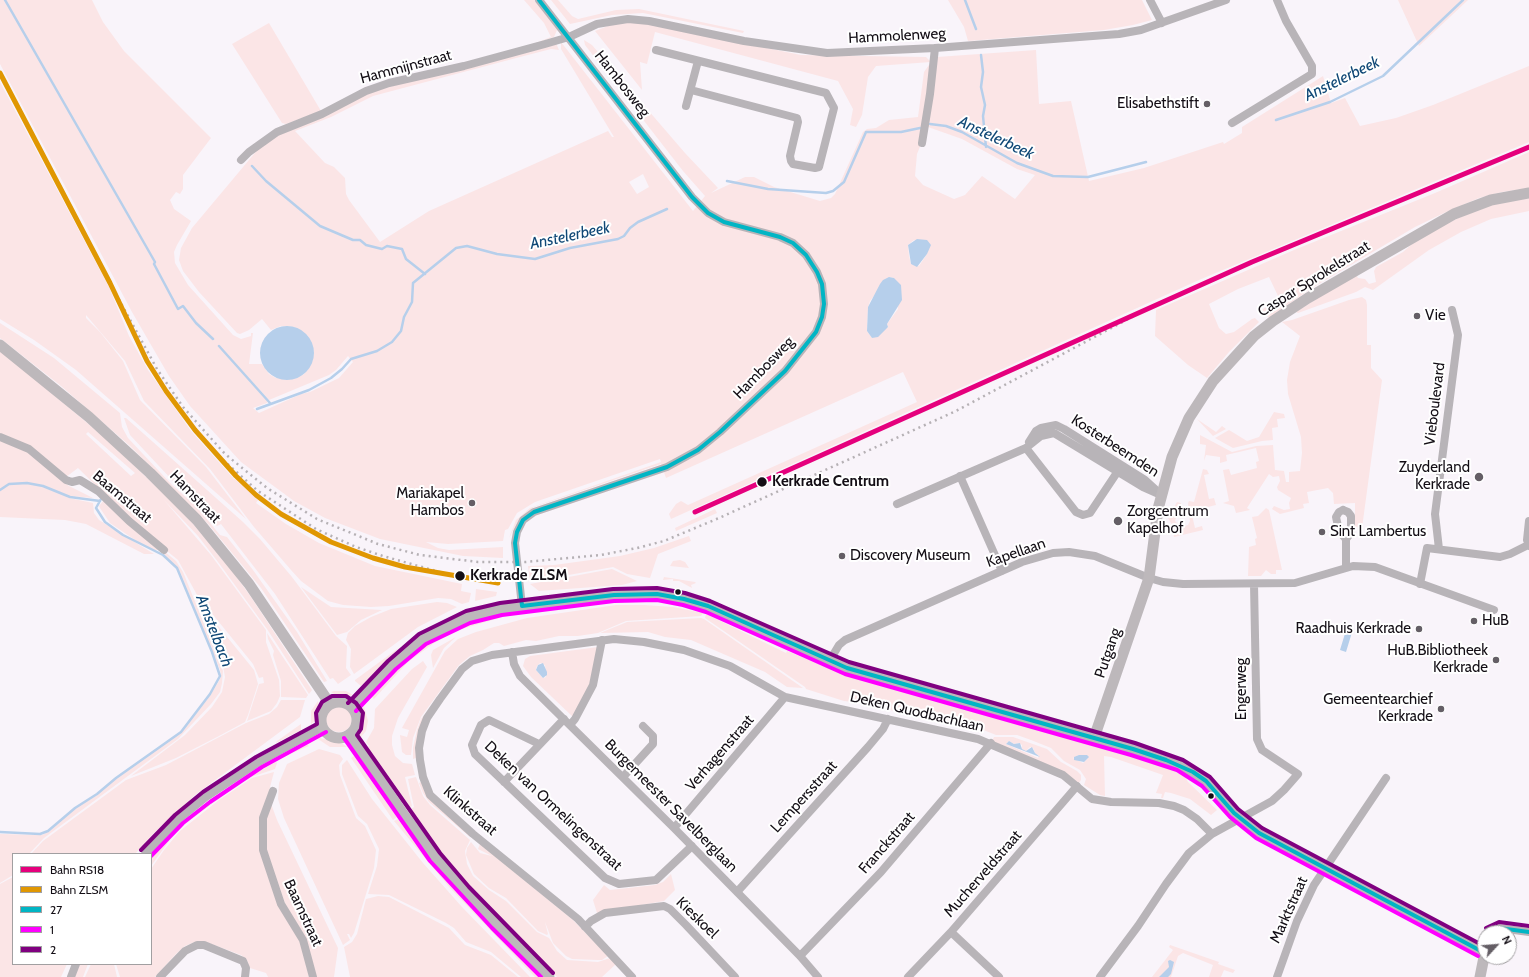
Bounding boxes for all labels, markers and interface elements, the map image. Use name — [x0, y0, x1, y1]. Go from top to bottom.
street label: Hammolenweg — [848, 24, 946, 48]
street label: Hammijnstraat — [358, 46, 454, 88]
street label: Hambosweg — [590, 47, 654, 121]
water label: Anstelerbeek — [1301, 53, 1383, 105]
place label: Elisabethstift — [1117, 95, 1199, 113]
marker: Elisabethstift — [1202, 99, 1212, 109]
water label: Anstelerbeek — [955, 112, 1037, 164]
water label: Anstelerbeek — [528, 218, 612, 254]
street label: Caspar Sprokelstraat — [1255, 237, 1373, 321]
place label: Vie — [1425, 307, 1446, 325]
marker: Vie — [1412, 311, 1422, 321]
street label: Hambosweg — [730, 333, 798, 403]
street label: Vieboulevard — [1421, 361, 1449, 447]
street label: Kosterbeemden — [1068, 411, 1162, 481]
place label: Zuyderland Kerkrade — [1399, 459, 1470, 494]
street label: Baamstraat — [89, 467, 155, 527]
street label: Hamstraat — [166, 467, 224, 527]
marker: Zuyderland Kerkrade — [1473, 471, 1485, 483]
place label: Kerkrade Centrum — [772, 473, 889, 491]
marker: Kerkrade Centrum — [755, 475, 769, 489]
place label: Mariakapel Hambos — [396, 485, 464, 520]
marker: Mariakapel Hambos — [467, 498, 477, 508]
place label: Zorgcentrum Kapelhof — [1127, 503, 1209, 538]
marker: Zorgcentrum Kapelhof — [1112, 515, 1124, 527]
place label: Sint Lambertus — [1330, 523, 1426, 541]
marker: Sint Lambertus — [1317, 527, 1327, 537]
street label: Kapellaan — [984, 534, 1048, 572]
place label: Discovery Museum — [850, 547, 970, 565]
marker: Discovery Museum — [837, 551, 847, 561]
place label: Kerkrade ZLSM — [470, 567, 568, 585]
marker: Kerkrade ZLSM — [453, 569, 467, 583]
unlabelled marker — [673, 587, 683, 597]
water label: Amstelbach — [191, 592, 237, 670]
place label: HuB — [1482, 612, 1509, 630]
marker: HuB — [1469, 616, 1479, 626]
place label: Raadhuis Kerkrade — [1296, 620, 1411, 638]
marker: Raadhuis Kerkrade — [1414, 624, 1424, 634]
street label: Putgang — [1091, 626, 1125, 680]
place label: HuB.Bibliotheek Kerkrade — [1387, 642, 1488, 677]
marker: HuB.Bibliotheek Kerkrade — [1491, 655, 1501, 665]
street label: Engerweg — [1233, 658, 1251, 720]
street label: Deken Quodbachlaan — [848, 688, 986, 736]
place label: Gemeentearchief Kerkrade — [1323, 691, 1433, 726]
marker: Gemeentearchief Kerkrade — [1436, 704, 1446, 714]
street label: Verhagenstraat — [682, 711, 758, 795]
street label: Burgemeester Savelberglaan — [601, 736, 741, 876]
street label: Deken van Ormelingenstraat — [481, 738, 625, 874]
street label: Lempersstraat — [767, 757, 841, 837]
street label: Klinkstraat — [439, 783, 501, 839]
unlabelled marker — [1206, 791, 1216, 801]
street label: Franckstraat — [855, 808, 919, 878]
street label: Mucherveldstraat — [940, 827, 1026, 921]
legend — [12, 853, 152, 965]
text: Bahn RS18 — [50, 862, 104, 877]
street label: Marktstraat — [1266, 874, 1312, 946]
street label: Baamstraat — [280, 877, 326, 949]
text: Bahn ZLSM — [50, 882, 108, 897]
street label: Kieskoel — [672, 894, 722, 942]
text: 27 — [50, 902, 62, 917]
text: 1 — [50, 922, 54, 937]
north arrow — [1477, 925, 1517, 965]
text: N — [1499, 934, 1515, 947]
text: 2 — [50, 942, 56, 957]

